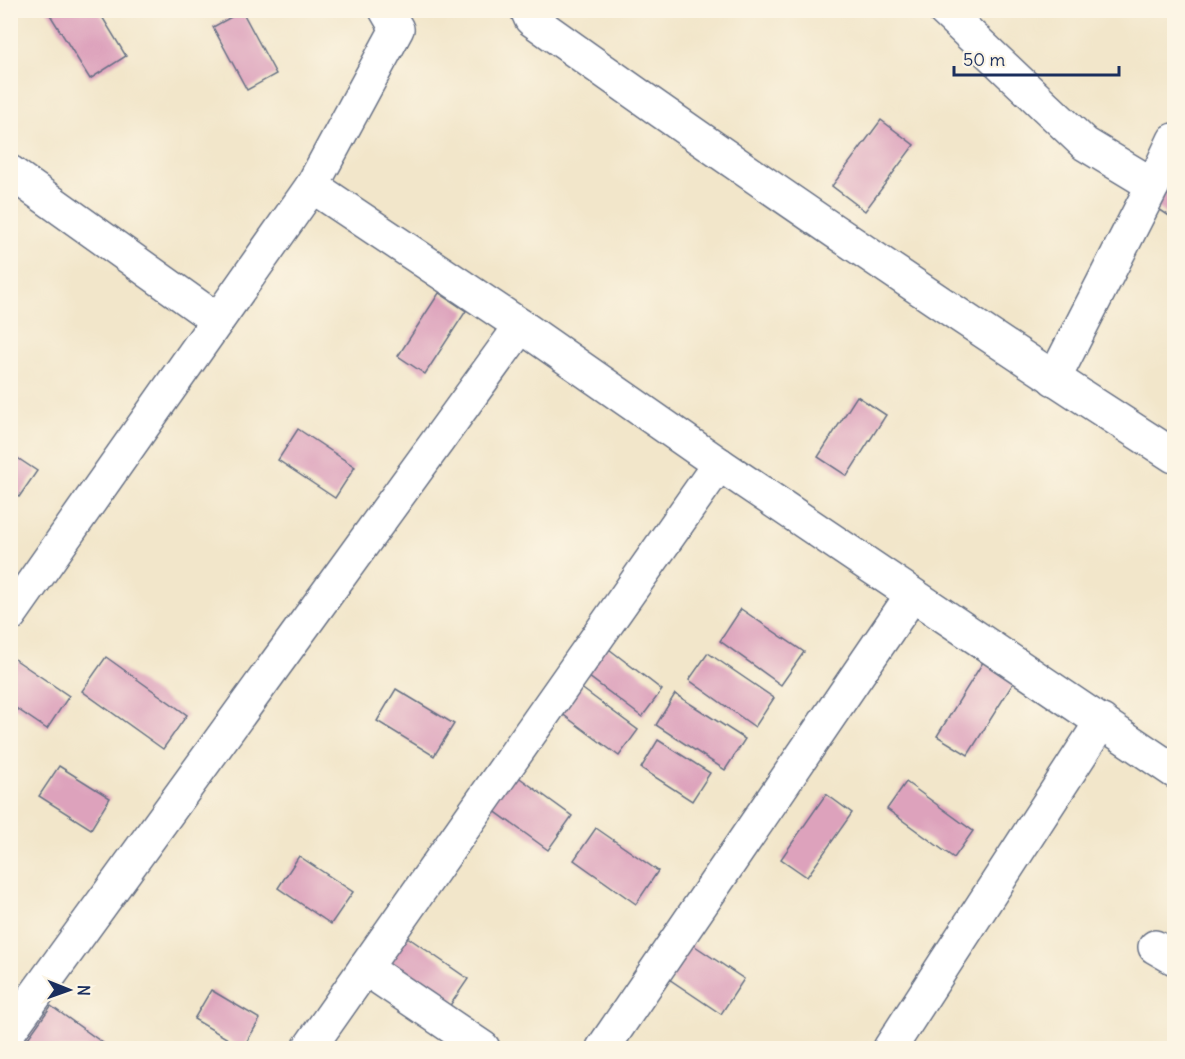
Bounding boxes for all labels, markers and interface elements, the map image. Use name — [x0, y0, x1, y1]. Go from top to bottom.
scale bar — [954, 39, 1119, 77]
text: 50 m — [963, 48, 1005, 71]
north arrow — [39, 960, 99, 1020]
text: N — [74, 985, 94, 996]

